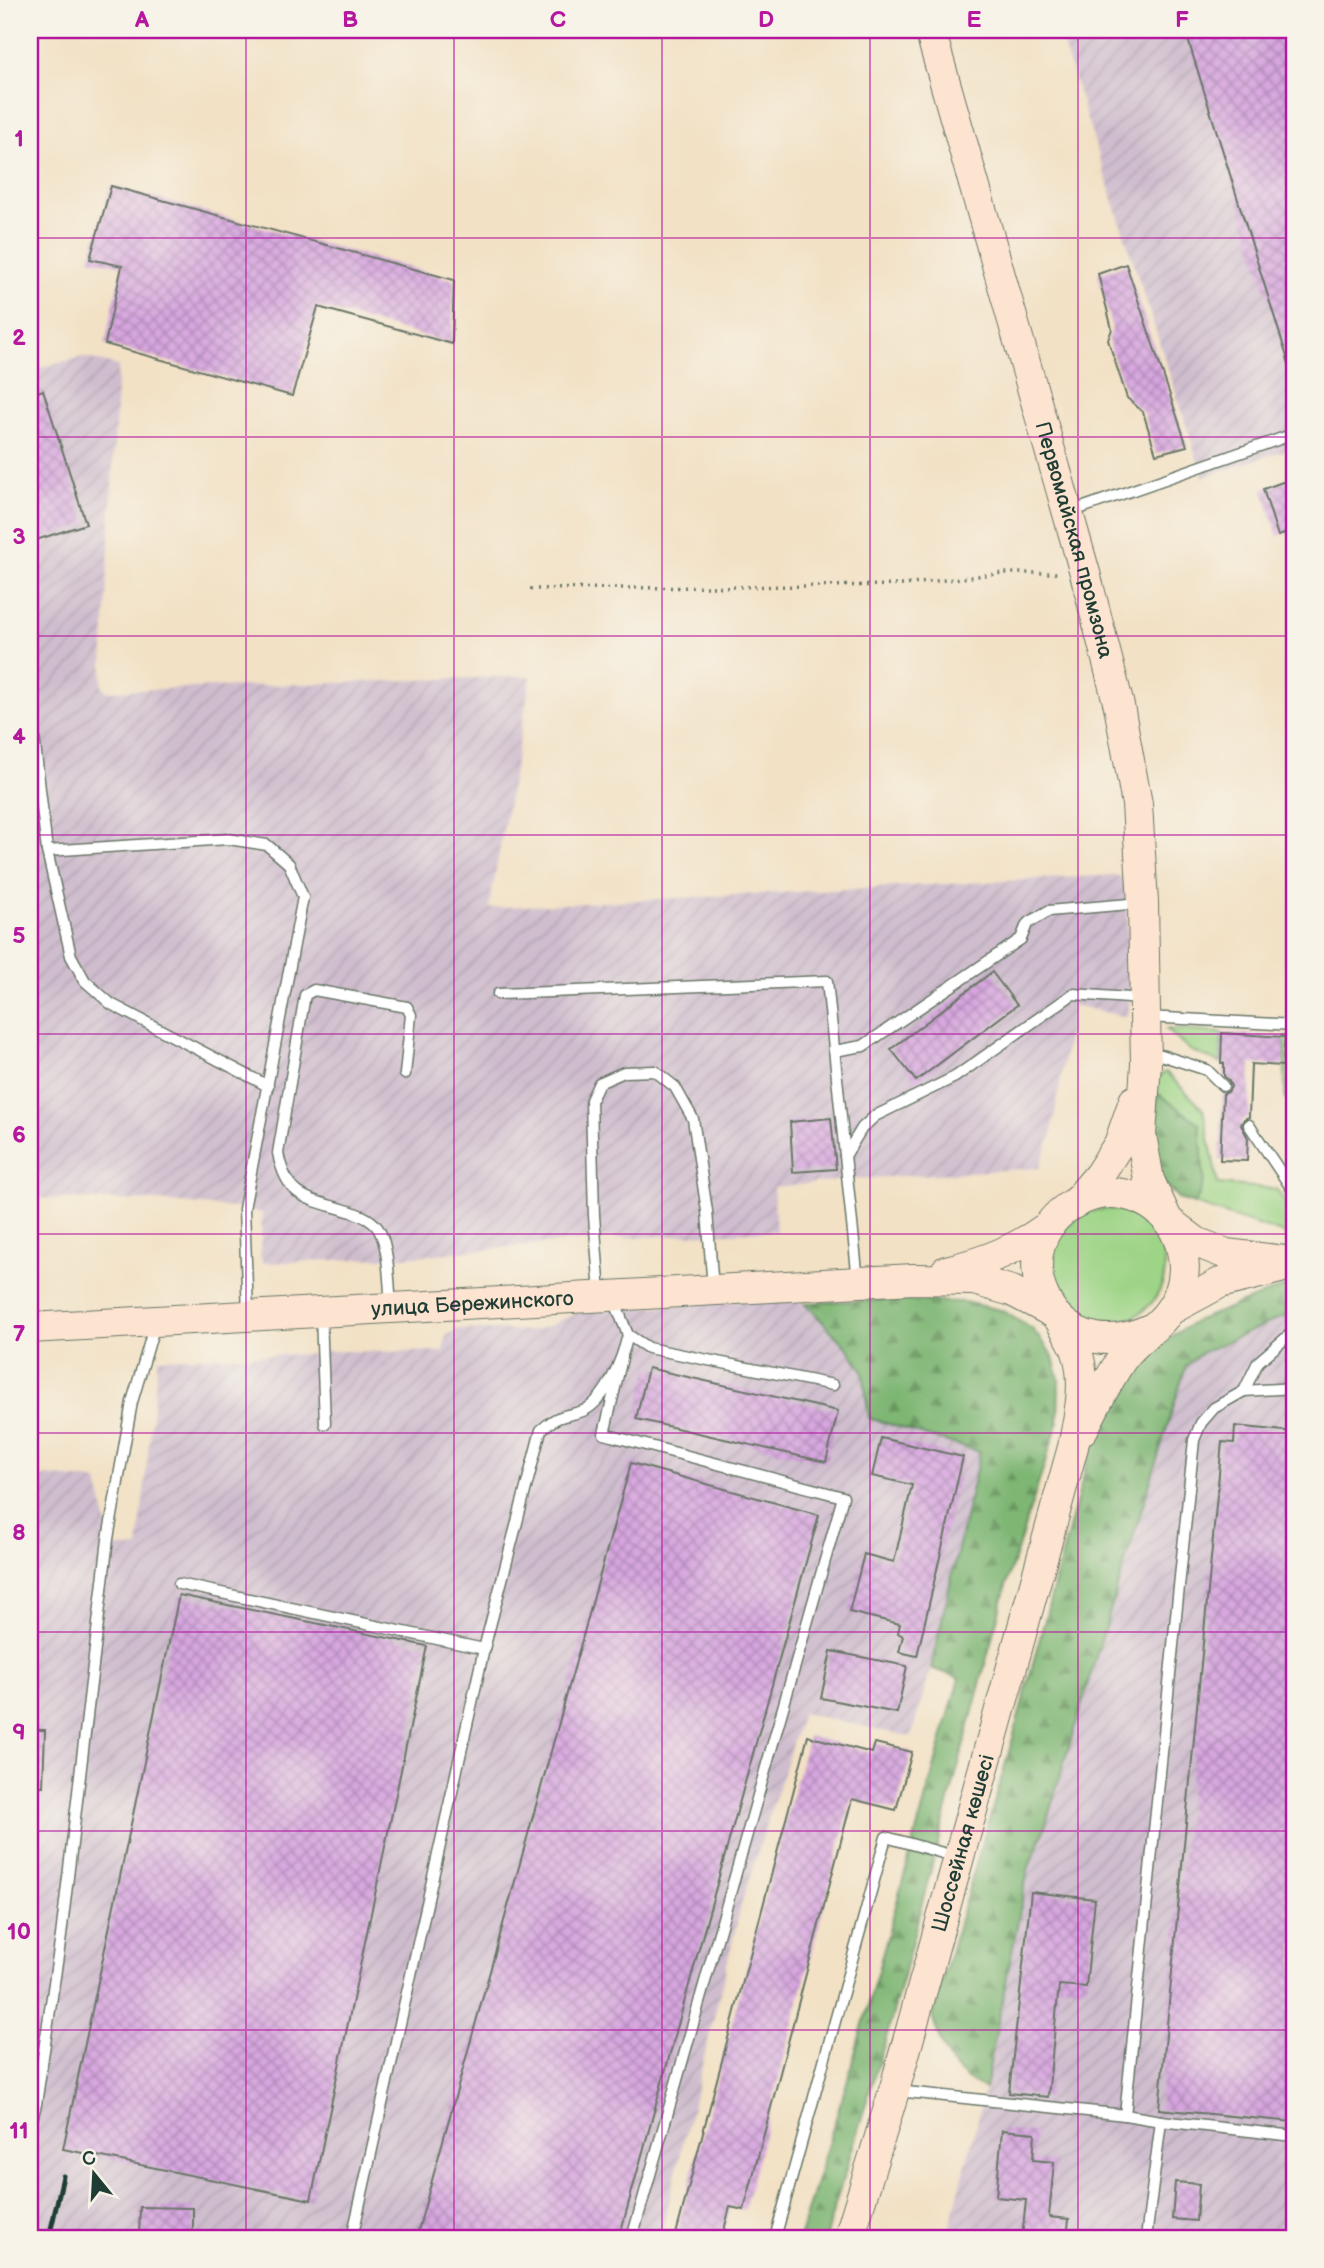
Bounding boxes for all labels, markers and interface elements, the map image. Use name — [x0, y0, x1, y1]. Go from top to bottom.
text: A — [134, 6, 150, 34]
text: B — [342, 6, 358, 34]
text: C — [550, 6, 566, 34]
text: D — [758, 6, 774, 34]
text: E — [967, 6, 982, 34]
text: F — [1175, 6, 1189, 34]
text: 1 — [14, 125, 24, 153]
text: 2 — [12, 324, 26, 352]
street label: Первомайская промзона — [1030, 419, 1119, 662]
text: 3 — [12, 523, 26, 551]
text: 4 — [12, 723, 26, 751]
text: 5 — [12, 922, 26, 950]
text: 6 — [12, 1121, 26, 1149]
street label: улица Бережинского — [370, 1285, 574, 1322]
text: 7 — [13, 1320, 26, 1348]
text: 8 — [12, 1519, 26, 1547]
text: 9 — [12, 1719, 26, 1747]
street label: Шоссейная көшесі — [926, 1752, 999, 1935]
text: 10 — [7, 1918, 31, 1946]
text: 11 — [9, 2117, 29, 2145]
north arrow — [60, 2138, 130, 2208]
text: С — [79, 2146, 99, 2172]

